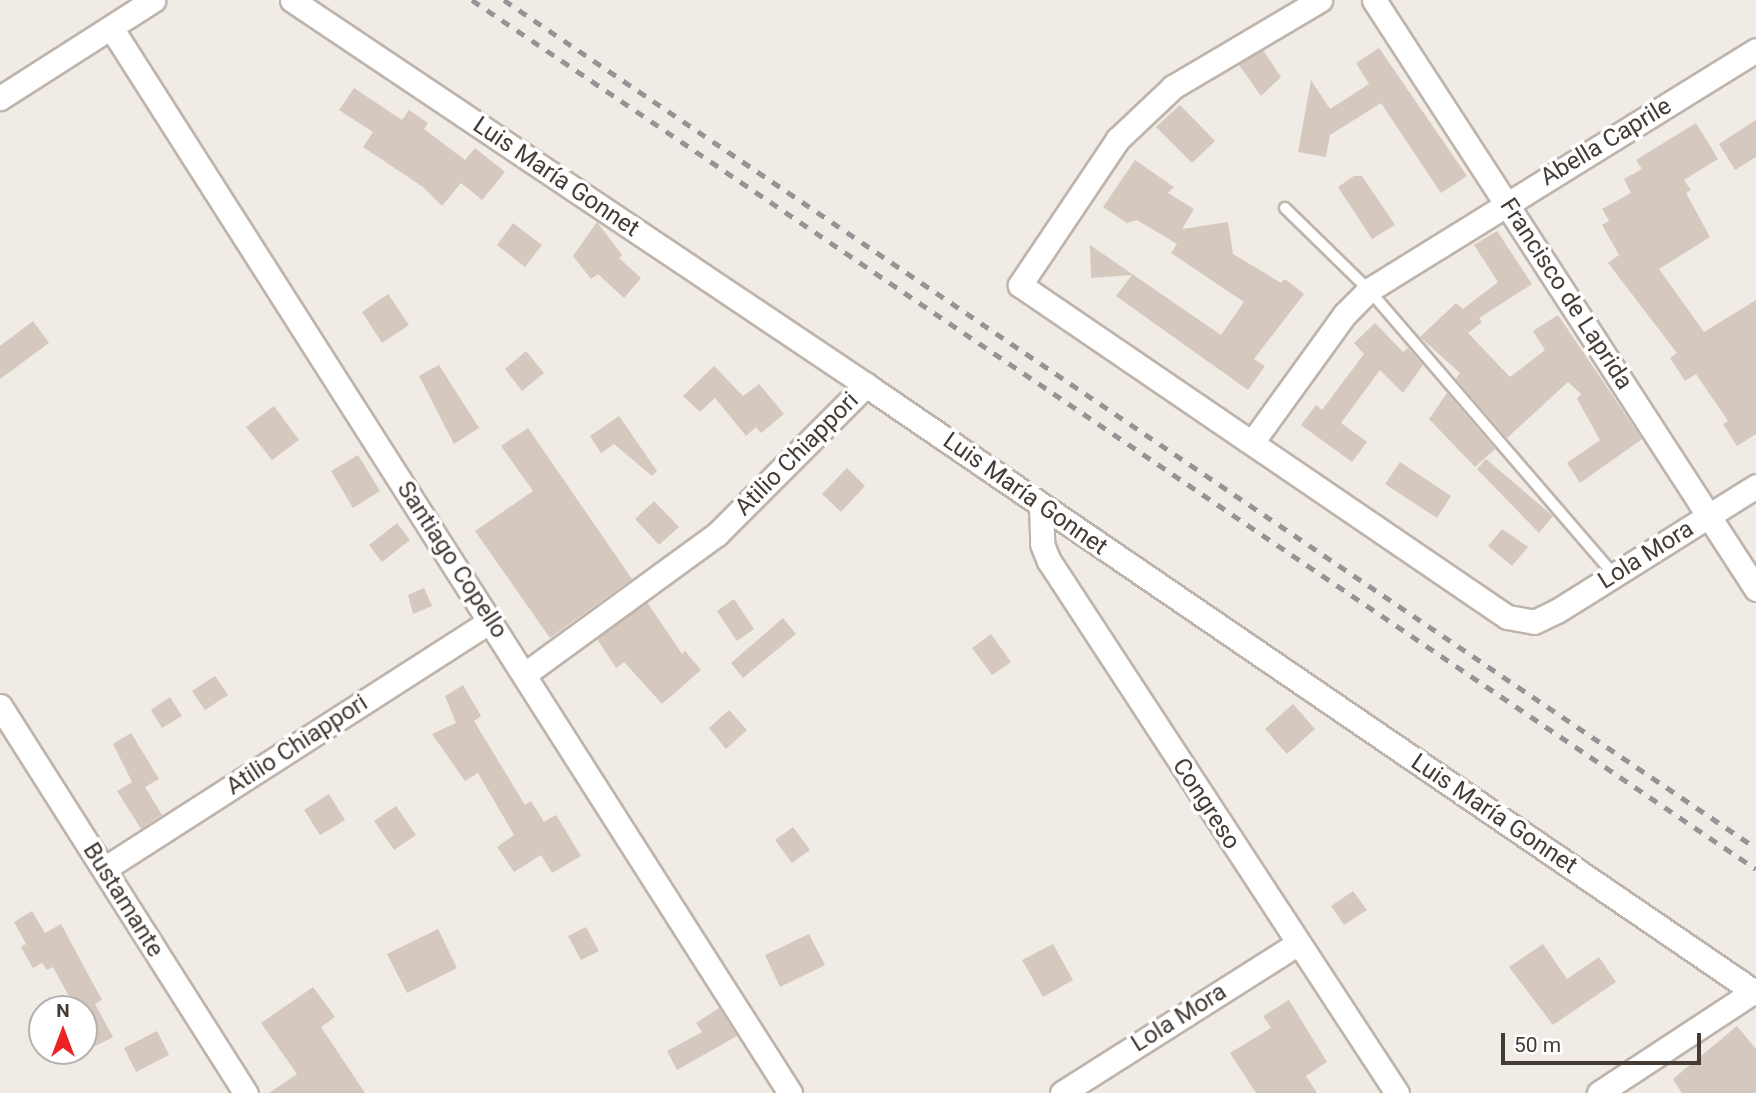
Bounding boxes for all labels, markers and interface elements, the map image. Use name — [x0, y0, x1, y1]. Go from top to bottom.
street label: Abella Caprile — [1535, 92, 1677, 192]
street label: Luis María Gonnet — [468, 111, 644, 243]
street label: Francisco de Laprida — [1493, 193, 1639, 395]
street label: Atilio Chiappori — [729, 386, 865, 522]
street label: Luis María Gonnet — [937, 427, 1113, 561]
street label: Santiago Copello — [391, 476, 513, 644]
street label: Lola Mora — [1593, 514, 1699, 596]
street label: Atilio Chiappori — [221, 689, 373, 801]
street label: Luis María Gonnet — [1406, 748, 1582, 880]
street label: Congreso — [1166, 753, 1246, 855]
street label: Bustamante — [76, 837, 170, 963]
street label: Lola Mora — [1126, 977, 1232, 1059]
north arrow — [28, 995, 98, 1065]
text: N — [56, 999, 70, 1022]
scale bar — [1504, 1020, 1704, 1064]
text: 50 m — [1514, 1033, 1561, 1057]

